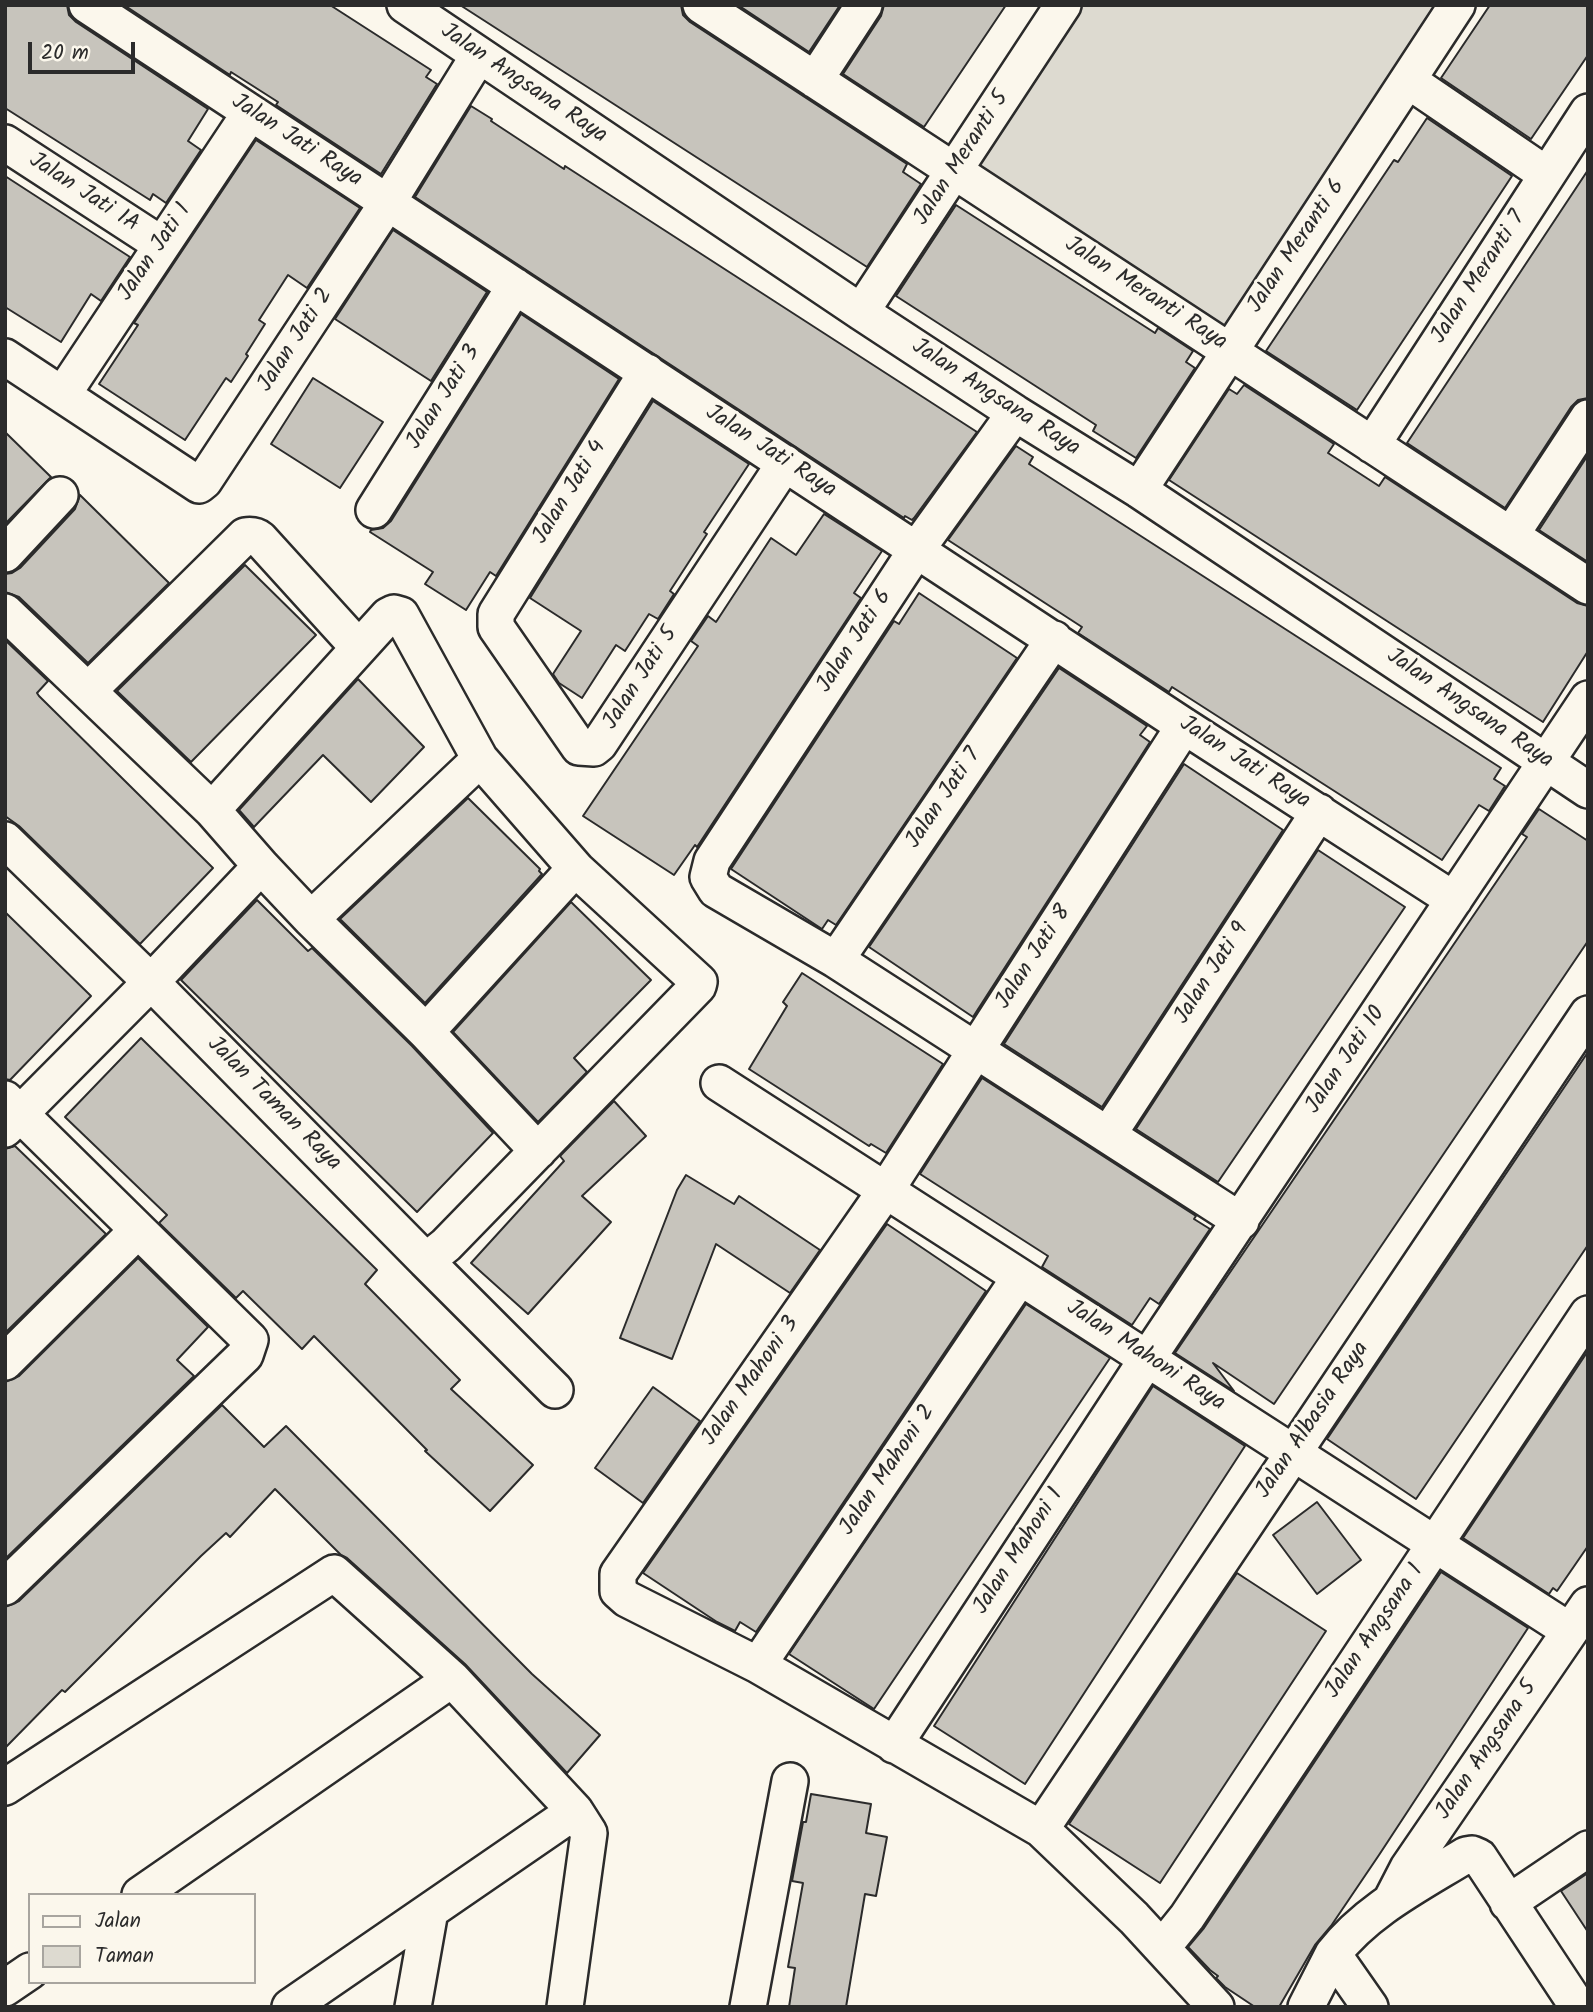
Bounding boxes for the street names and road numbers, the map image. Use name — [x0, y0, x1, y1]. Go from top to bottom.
street label: Jalan Angsana Raya — [434, 19, 612, 151]
street label: Jalan Meranti 5 — [909, 87, 1017, 231]
street label: Jalan Jati Raya — [225, 89, 367, 195]
street label: Jalan Jati 1A — [23, 148, 143, 240]
street label: Jalan Meranti 6 — [1243, 175, 1353, 319]
street label: Jalan Jati 1 — [113, 199, 199, 307]
street label: Jalan Meranti 7 — [1427, 206, 1533, 350]
street label: Jalan Meranti Raya — [1059, 232, 1231, 358]
street label: Jalan Jati 2 — [253, 284, 341, 398]
street label: Jalan Angsana Raya — [906, 334, 1084, 464]
street label: Jalan Jati 3 — [402, 341, 488, 455]
street label: Jalan Jati Raya — [699, 400, 841, 506]
street label: Jalan Jati 4 — [528, 436, 614, 550]
street label: Jalan Jati 6 — [812, 585, 900, 699]
street label: Jalan Jati 5 — [599, 622, 685, 736]
street label: Jalan Angsana Raya — [1380, 644, 1558, 776]
street label: Jalan Jati Raya — [1173, 711, 1315, 817]
street label: Jalan Jati 7 — [901, 744, 989, 854]
street label: Jalan Jati 8 — [991, 901, 1079, 1015]
street label: Jalan Jati 9 — [1170, 918, 1256, 1030]
street label: Jalan Jati 10 — [1301, 1002, 1393, 1120]
street label: Jalan Taman Raya — [200, 1032, 346, 1178]
street label: Jalan Mahoni Raya — [1060, 1295, 1230, 1419]
street label: Jalan Mahoni 3 — [697, 1312, 807, 1452]
street label: Jalan Albasia Raya — [1251, 1337, 1377, 1505]
street label: Jalan Mahoni 2 — [835, 1401, 943, 1541]
street label: Jalan Mahoni 1 — [969, 1484, 1071, 1620]
street label: Jalan Angsana 1 — [1321, 1559, 1431, 1705]
street label: Jalan Angsana 5 — [1431, 1676, 1545, 1826]

